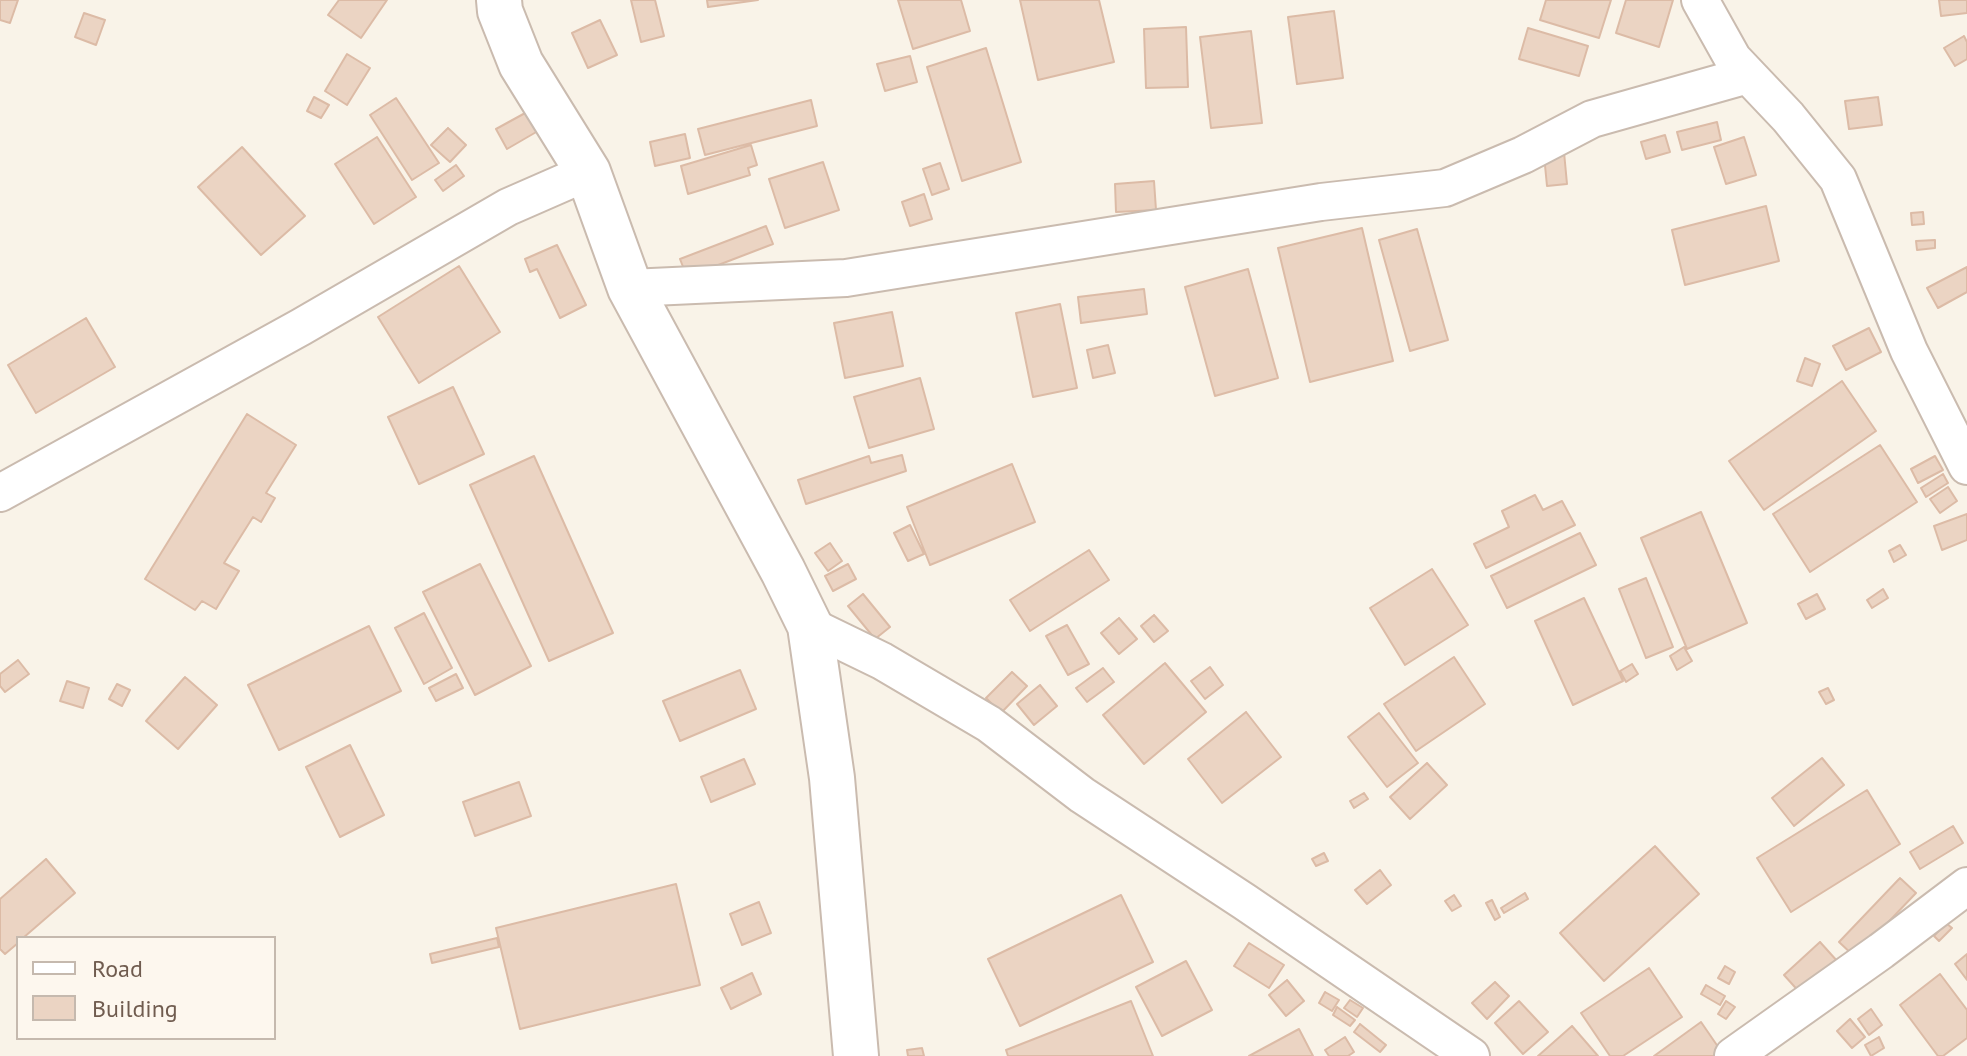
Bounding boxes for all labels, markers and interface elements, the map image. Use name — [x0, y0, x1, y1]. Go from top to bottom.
legend — [16, 936, 276, 1040]
text: Road — [92, 953, 143, 984]
text: Building — [92, 993, 178, 1024]

